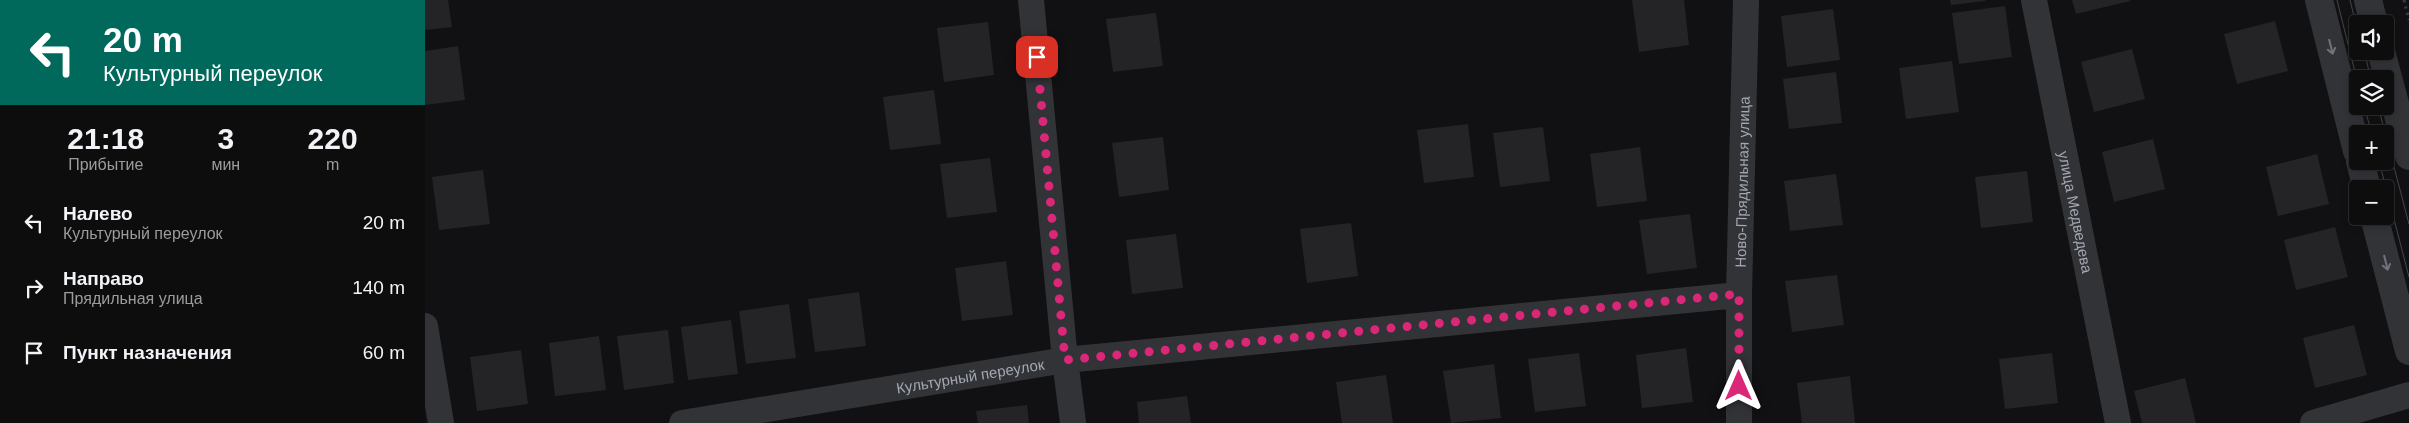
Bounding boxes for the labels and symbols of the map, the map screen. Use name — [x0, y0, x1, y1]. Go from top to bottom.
pin — [1016, 36, 1058, 78]
one-way arrow — [2327, 39, 2336, 55]
street label: Ново-Прядильная улица — [1731, 96, 1752, 268]
street label: улица Медведева — [2056, 149, 2097, 275]
one-way arrow — [2382, 255, 2392, 271]
street label: Культурный переулок — [895, 355, 1046, 396]
position arrow — [1712, 359, 1764, 411]

